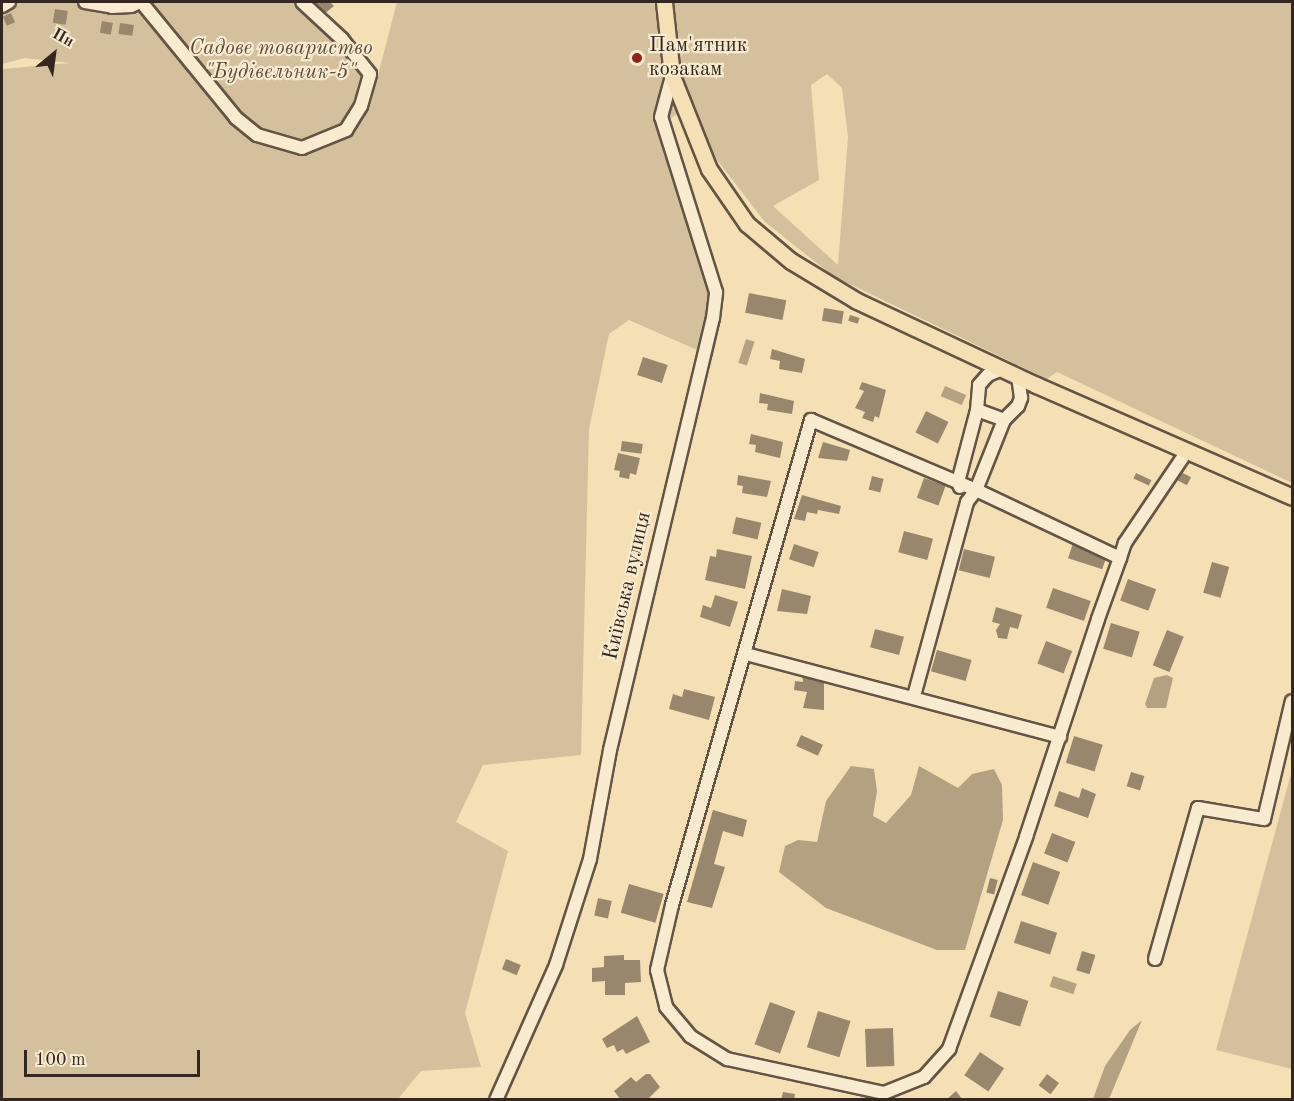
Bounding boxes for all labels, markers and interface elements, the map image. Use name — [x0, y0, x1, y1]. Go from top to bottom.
north arrow — [24, 24, 84, 84]
text: Пн — [49, 26, 76, 51]
place label: Пам'ятник козакам — [649, 33, 747, 83]
park label: Садове товариство "Будівельник-5" — [189, 36, 373, 86]
marker: Пам'ятник козакам — [630, 51, 644, 65]
street label: Київська вулиця — [599, 509, 657, 663]
scale bar — [27, 1038, 202, 1076]
text: 100 m — [35, 1051, 86, 1069]

